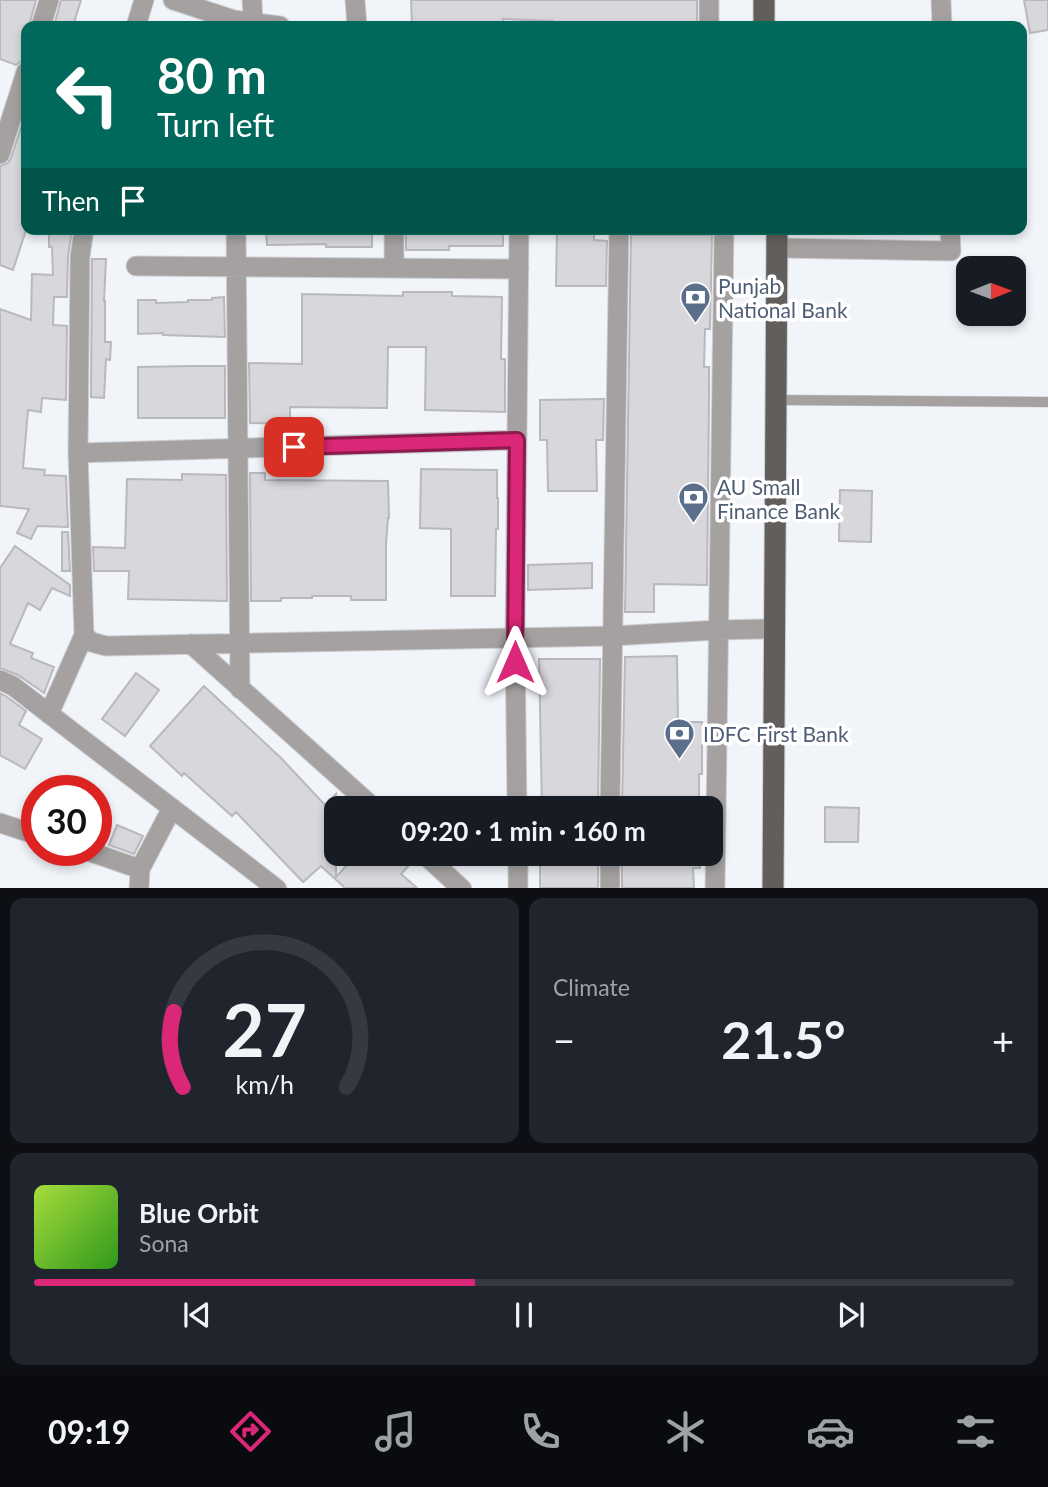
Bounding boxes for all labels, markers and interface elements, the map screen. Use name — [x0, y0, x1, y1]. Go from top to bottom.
text: 80 m — [157, 46, 267, 104]
icon: left — [42, 49, 133, 140]
text: Turn left — [157, 105, 274, 144]
icon: arrive — [114, 182, 152, 220]
text: Then — [42, 185, 100, 217]
north arrow — [956, 256, 1026, 326]
map controls — [956, 256, 1026, 326]
place label: Punjab National Bank — [718, 273, 848, 322]
bank icon: Punjab National Bank — [678, 280, 712, 324]
pin — [264, 417, 324, 477]
icon: arrive — [275, 428, 313, 466]
place label: AU Small Finance Bank — [717, 474, 841, 523]
bank icon: AU Small Finance Bank — [677, 481, 711, 525]
position arrow — [478, 625, 552, 699]
bank icon: IDFC First Bank — [663, 716, 697, 760]
place label: IDFC First Bank — [703, 721, 849, 746]
speed limit sign: 30 — [21, 775, 112, 866]
text: 09:20 · 1 min · 160 m — [401, 815, 646, 847]
text: Climate — [553, 973, 630, 1001]
text: 27 — [222, 985, 307, 1073]
text: 21.5° — [721, 1008, 846, 1070]
text: − — [553, 1017, 575, 1063]
text: + — [992, 1017, 1014, 1063]
text: km/h — [235, 1068, 294, 1098]
text: Blue Orbit — [139, 1197, 259, 1229]
text: Sona — [139, 1229, 189, 1257]
icon: previous — [178, 1296, 216, 1334]
icon: pause — [505, 1296, 543, 1334]
icon: next — [832, 1296, 870, 1334]
icon: directions — [226, 1407, 275, 1456]
icon: music — [371, 1407, 420, 1456]
icon: phone — [516, 1407, 565, 1456]
icon: climate — [661, 1407, 710, 1456]
icon: car — [806, 1407, 855, 1456]
icon: filters — [951, 1407, 1000, 1456]
text: 09:19 — [48, 1412, 130, 1451]

